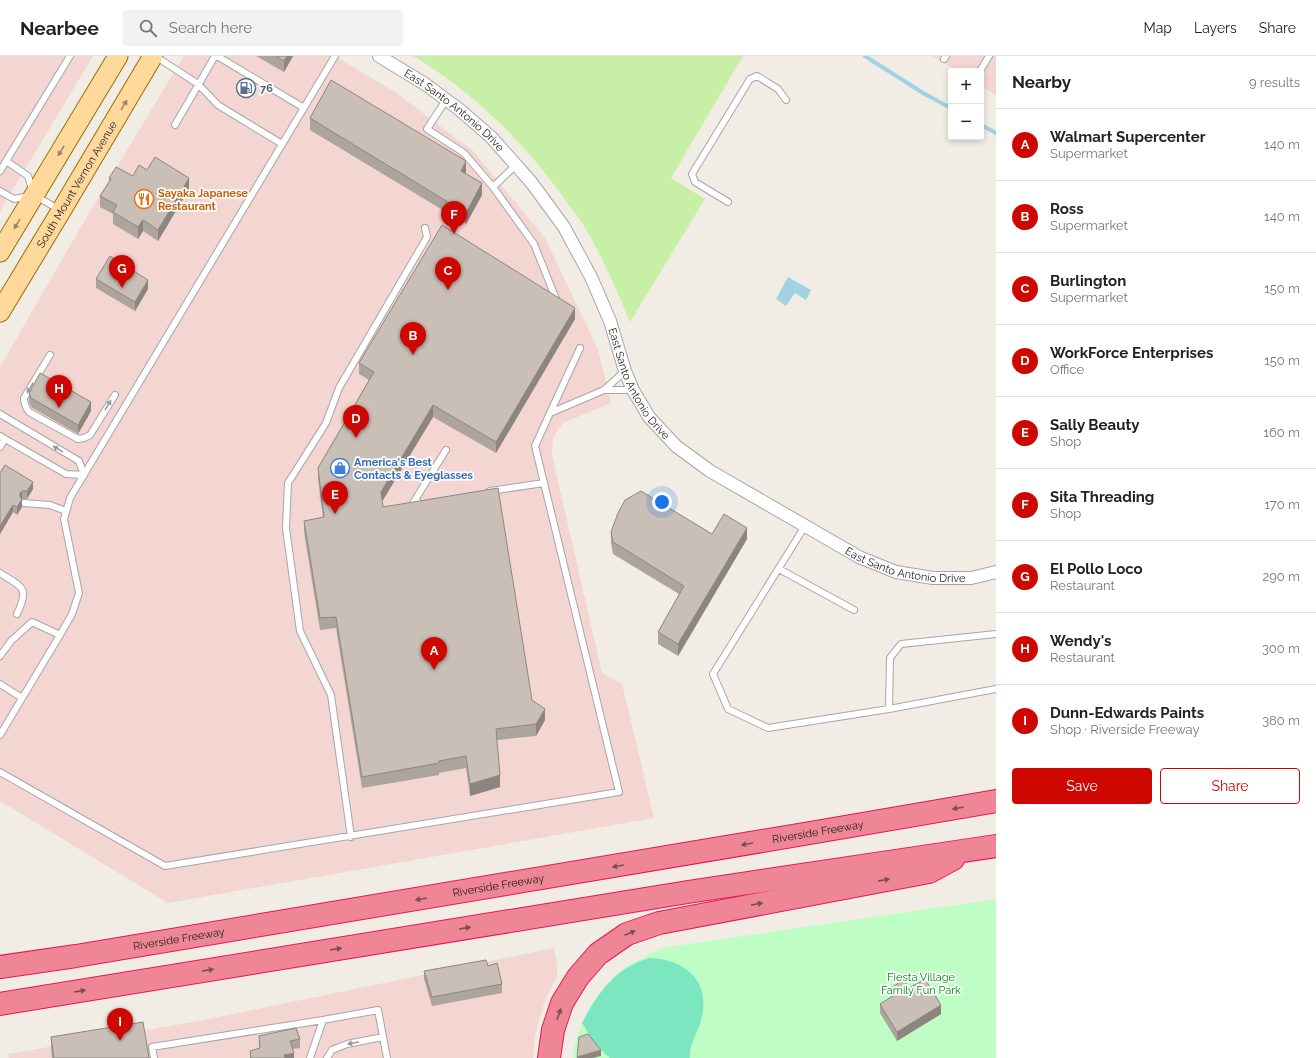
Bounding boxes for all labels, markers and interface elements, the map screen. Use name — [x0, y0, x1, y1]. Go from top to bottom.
search box — [123, 10, 403, 46]
text: Nearbee — [20, 17, 99, 39]
icon: search — [137, 17, 159, 39]
text: Search here — [169, 19, 252, 37]
text: Map — [1144, 20, 1172, 36]
text: Layers — [1194, 20, 1237, 36]
text: Share — [1259, 20, 1296, 36]
street label: East Santo Antonio Drive — [402, 67, 507, 155]
map controls — [948, 68, 984, 140]
button: + — [948, 68, 984, 104]
text: Nearby — [1012, 72, 1071, 92]
text: 9 results — [1249, 75, 1300, 90]
fuel station icon: 76 — [235, 77, 257, 99]
place label: 76 — [260, 82, 273, 95]
one-way arrow — [120, 99, 127, 111]
button: − — [948, 104, 984, 140]
street label: South Mount Vernon Avenue — [34, 118, 120, 250]
text: Walmart Supercenter — [1050, 128, 1206, 146]
text: A — [1021, 137, 1029, 152]
text: 140 m — [1264, 137, 1300, 152]
one-way arrow — [57, 145, 64, 157]
text: Supermarket — [1050, 146, 1128, 161]
place label: Sayaka Japanese Restaurant — [158, 187, 248, 213]
restaurant icon: Sayaka Japanese Restaurant — [133, 188, 155, 210]
text: Ross — [1050, 200, 1084, 218]
pin: F — [441, 201, 467, 234]
text: B — [1021, 209, 1029, 224]
text: 140 m — [1264, 209, 1300, 224]
one-way arrow — [14, 218, 21, 230]
text: Supermarket — [1050, 218, 1128, 233]
pin: G — [109, 255, 135, 288]
pin: C — [435, 257, 461, 290]
text: Burlington — [1050, 272, 1126, 290]
text: C — [1021, 281, 1029, 296]
text: 150 m — [1264, 281, 1300, 296]
text: Supermarket — [1050, 290, 1128, 305]
pin: B — [400, 322, 426, 355]
street label: East Santo Antonio Drive — [605, 326, 673, 442]
text: WorkForce Enterprises — [1050, 344, 1213, 362]
text: D — [1020, 353, 1030, 368]
text: 150 m — [1264, 353, 1300, 368]
text: Office — [1050, 362, 1084, 377]
pin: H — [46, 375, 72, 408]
one-way arrow — [26, 382, 33, 394]
one-way arrow — [105, 399, 112, 411]
pin: D — [343, 405, 369, 438]
text: Sally Beauty — [1050, 416, 1139, 434]
text: E — [1021, 425, 1029, 440]
text: 160 m — [1263, 425, 1300, 440]
text: Shop — [1050, 434, 1081, 449]
one-way arrow — [52, 445, 64, 452]
place label: America's Best Contacts & Eyeglasses — [354, 456, 474, 482]
shop icon: America's Best Contacts & Eyeglasses — [329, 457, 351, 479]
pin: E — [322, 481, 348, 514]
text: Sita Threading — [1050, 488, 1154, 506]
your location — [652, 492, 672, 512]
text: F — [1021, 497, 1029, 512]
text: 170 m — [1264, 497, 1300, 512]
text: Shop — [1050, 506, 1081, 521]
street label: East Santo Antonio Drive — [843, 544, 966, 585]
text: El Pollo Loco — [1050, 560, 1143, 578]
text: G — [1020, 569, 1030, 584]
text: 290 m — [1262, 569, 1300, 584]
text: Restaurant — [1050, 578, 1115, 593]
text: Wendy's — [1050, 632, 1111, 650]
pin: A — [421, 637, 447, 670]
text: H — [1020, 641, 1030, 656]
text: 300 m — [1262, 641, 1300, 656]
text: Restaurant — [1050, 650, 1115, 665]
text: Dunn-Edwards Paints — [1050, 704, 1204, 722]
text: I — [1023, 713, 1027, 728]
text: 380 m — [1262, 713, 1300, 728]
text: Shop · Riverside Freeway — [1050, 722, 1200, 737]
button: Save — [1012, 768, 1152, 804]
button: Share — [1160, 768, 1300, 804]
one-way arrow — [951, 805, 964, 811]
street label: Riverside Freeway — [771, 818, 865, 846]
one-way arrow — [741, 841, 753, 847]
one-way arrow — [612, 863, 625, 869]
street label: Riverside Freeway — [452, 872, 545, 900]
one-way arrow — [878, 877, 890, 883]
one-way arrow — [415, 896, 427, 902]
one-way arrow — [750, 901, 763, 907]
street label: Riverside Freeway — [132, 925, 226, 953]
one-way arrow — [459, 925, 471, 931]
one-way arrow — [625, 930, 637, 936]
one-way arrow — [330, 946, 343, 952]
one-way arrow — [202, 967, 214, 973]
park label: Fiesta Village Family Fun Park — [881, 971, 961, 997]
one-way arrow — [74, 988, 86, 994]
pin: I — [107, 1008, 133, 1041]
one-way arrow — [556, 1008, 562, 1020]
one-way arrow — [346, 1040, 359, 1046]

